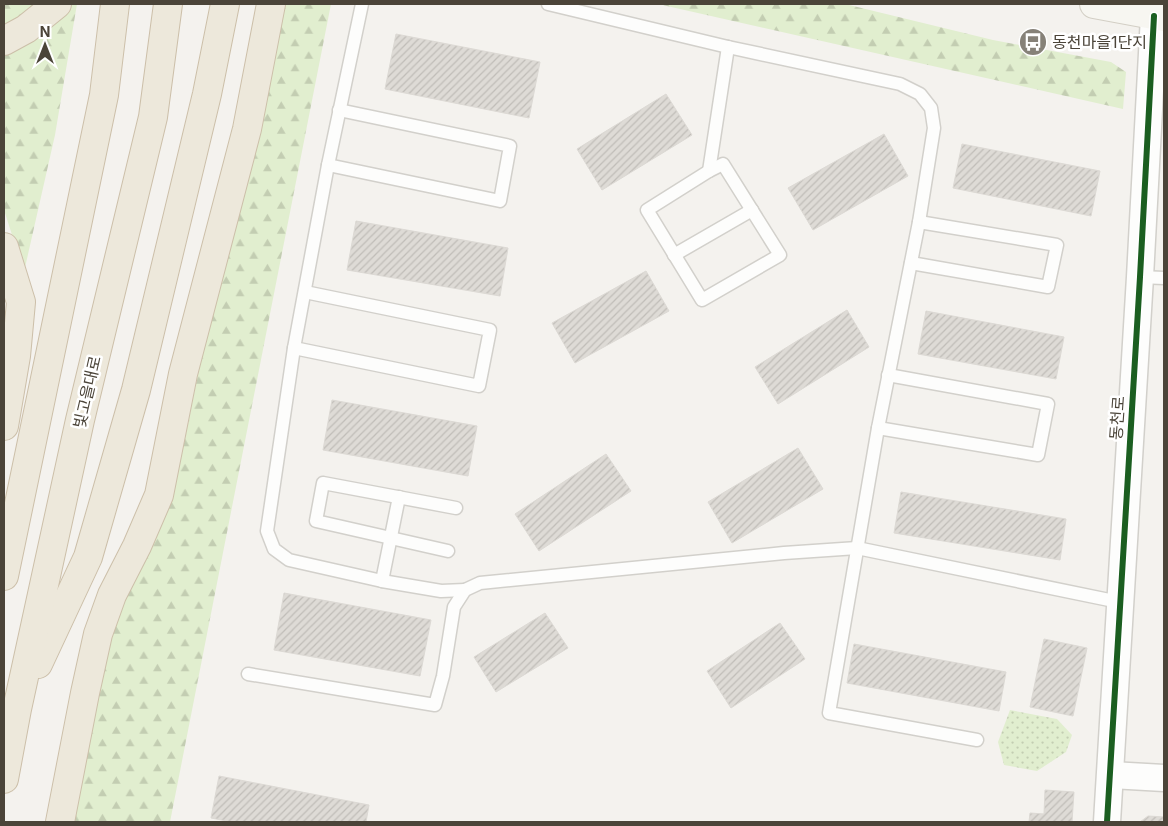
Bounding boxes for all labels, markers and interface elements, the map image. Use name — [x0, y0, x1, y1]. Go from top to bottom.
north arrow — [20, 20, 70, 70]
text: N — [40, 23, 50, 40]
bus stop icon: 동천마을1단지 — [1018, 27, 1048, 57]
place label: 동천마을1단지 — [1052, 32, 1147, 52]
street label: 빛고을대로 — [69, 354, 105, 430]
street label: 동천로 — [1105, 395, 1129, 441]

